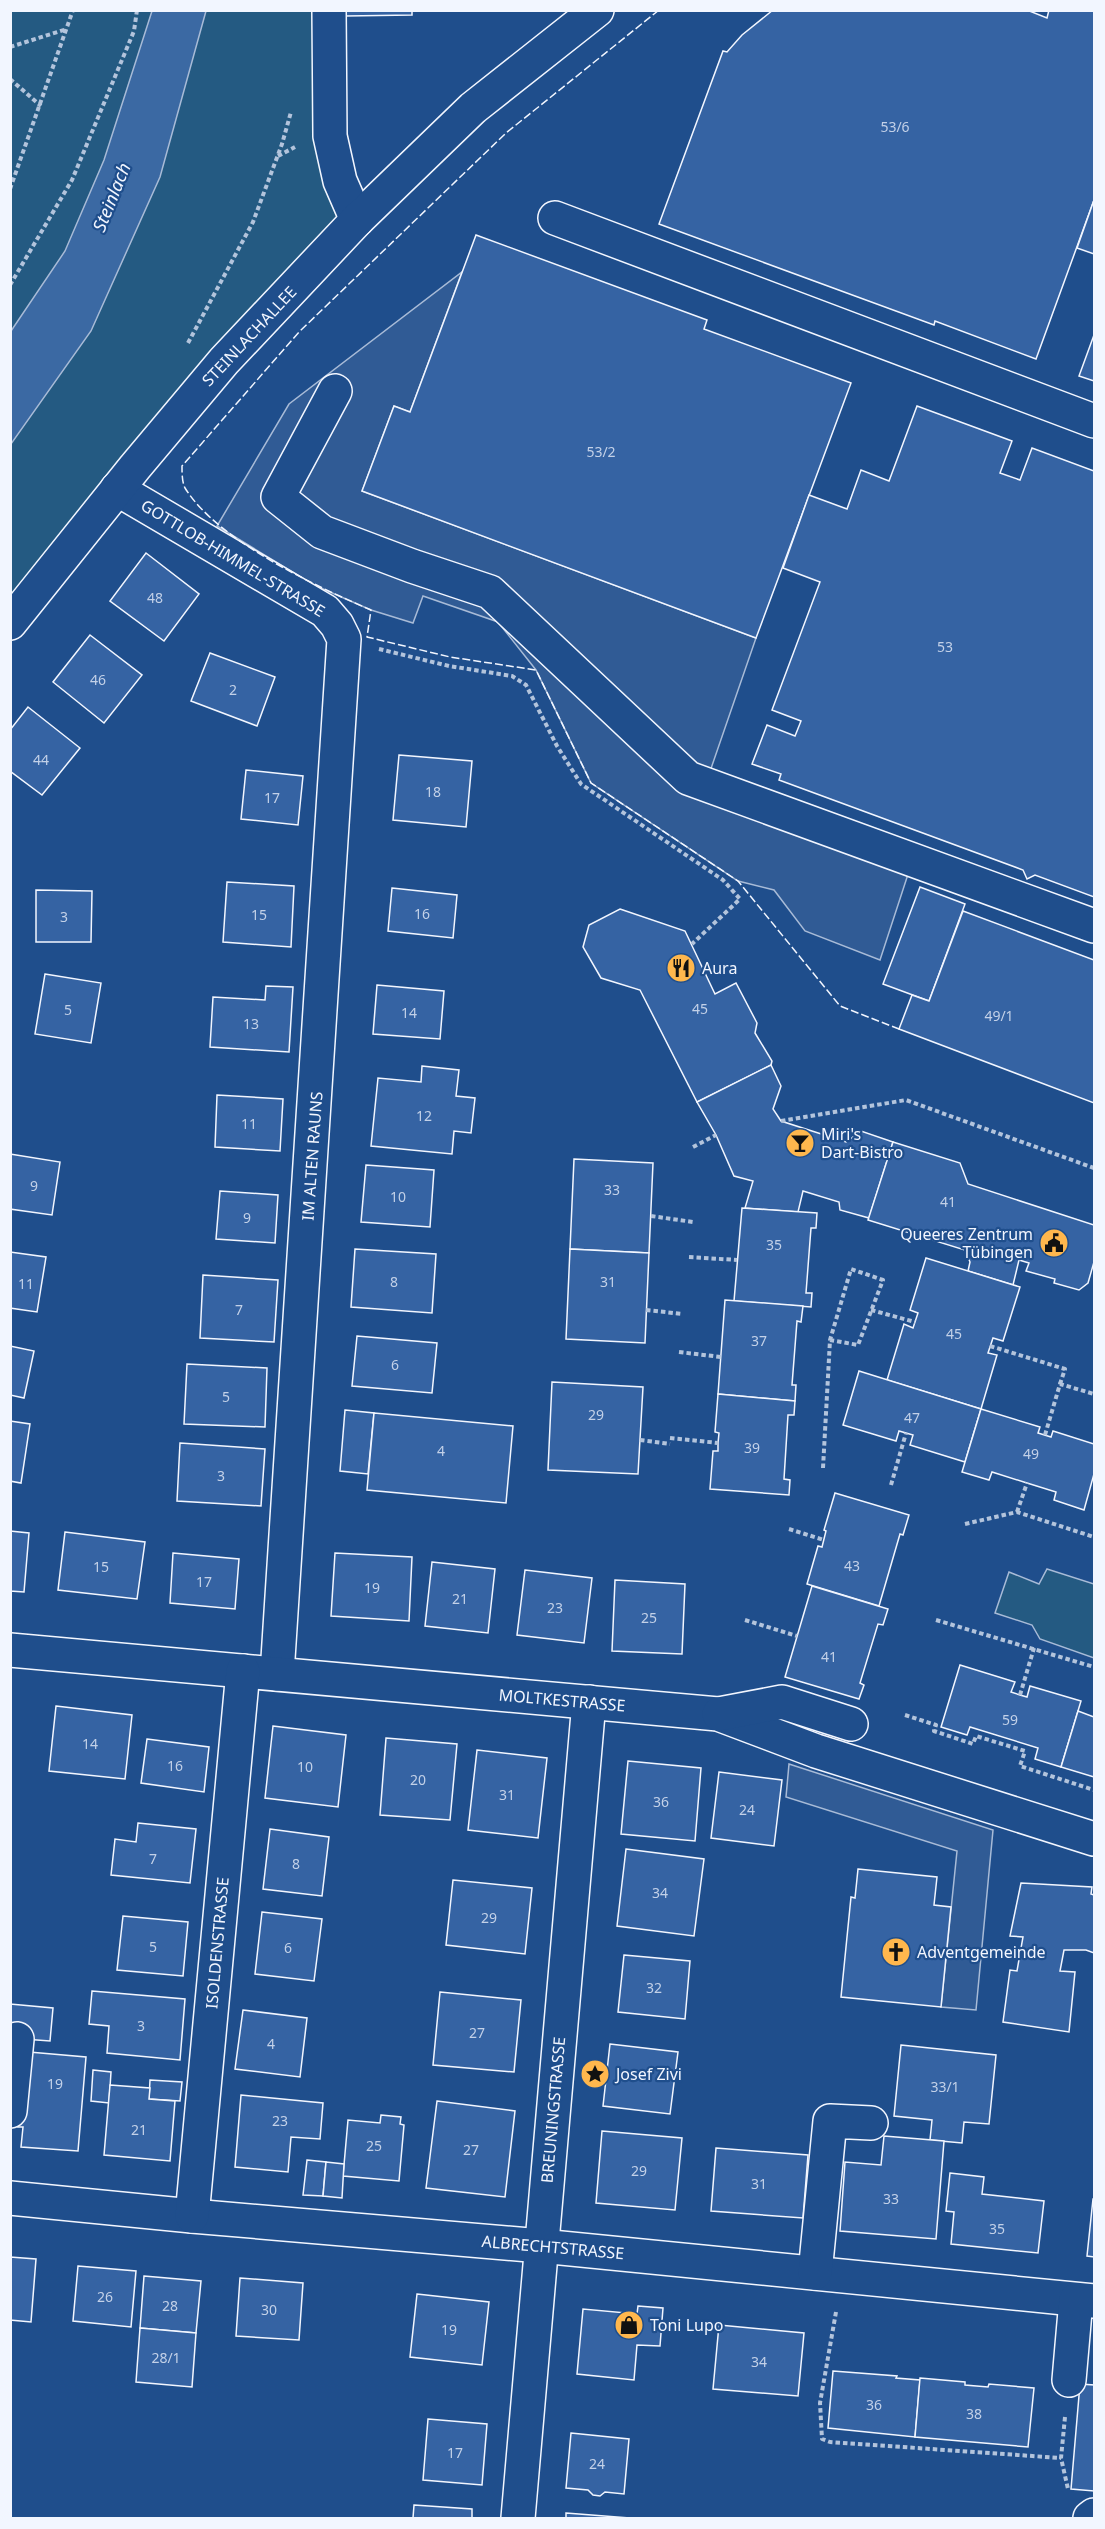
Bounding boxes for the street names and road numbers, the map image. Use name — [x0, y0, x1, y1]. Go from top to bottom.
street label: STEINLACHALLEE — [197, 281, 301, 391]
street label: GOTTLOB-HIMMEL-STRASSE — [137, 494, 329, 622]
street label: IM ALTEN RAUNS — [297, 1091, 327, 1221]
street label: MOLTKESTRASSE — [498, 1684, 626, 1716]
street label: ISOLDENSTRASSE — [200, 1876, 234, 2010]
street label: BREUNINGSTRASSE — [536, 2036, 570, 2184]
street label: ALBRECHTSTRASSE — [481, 2230, 625, 2264]

